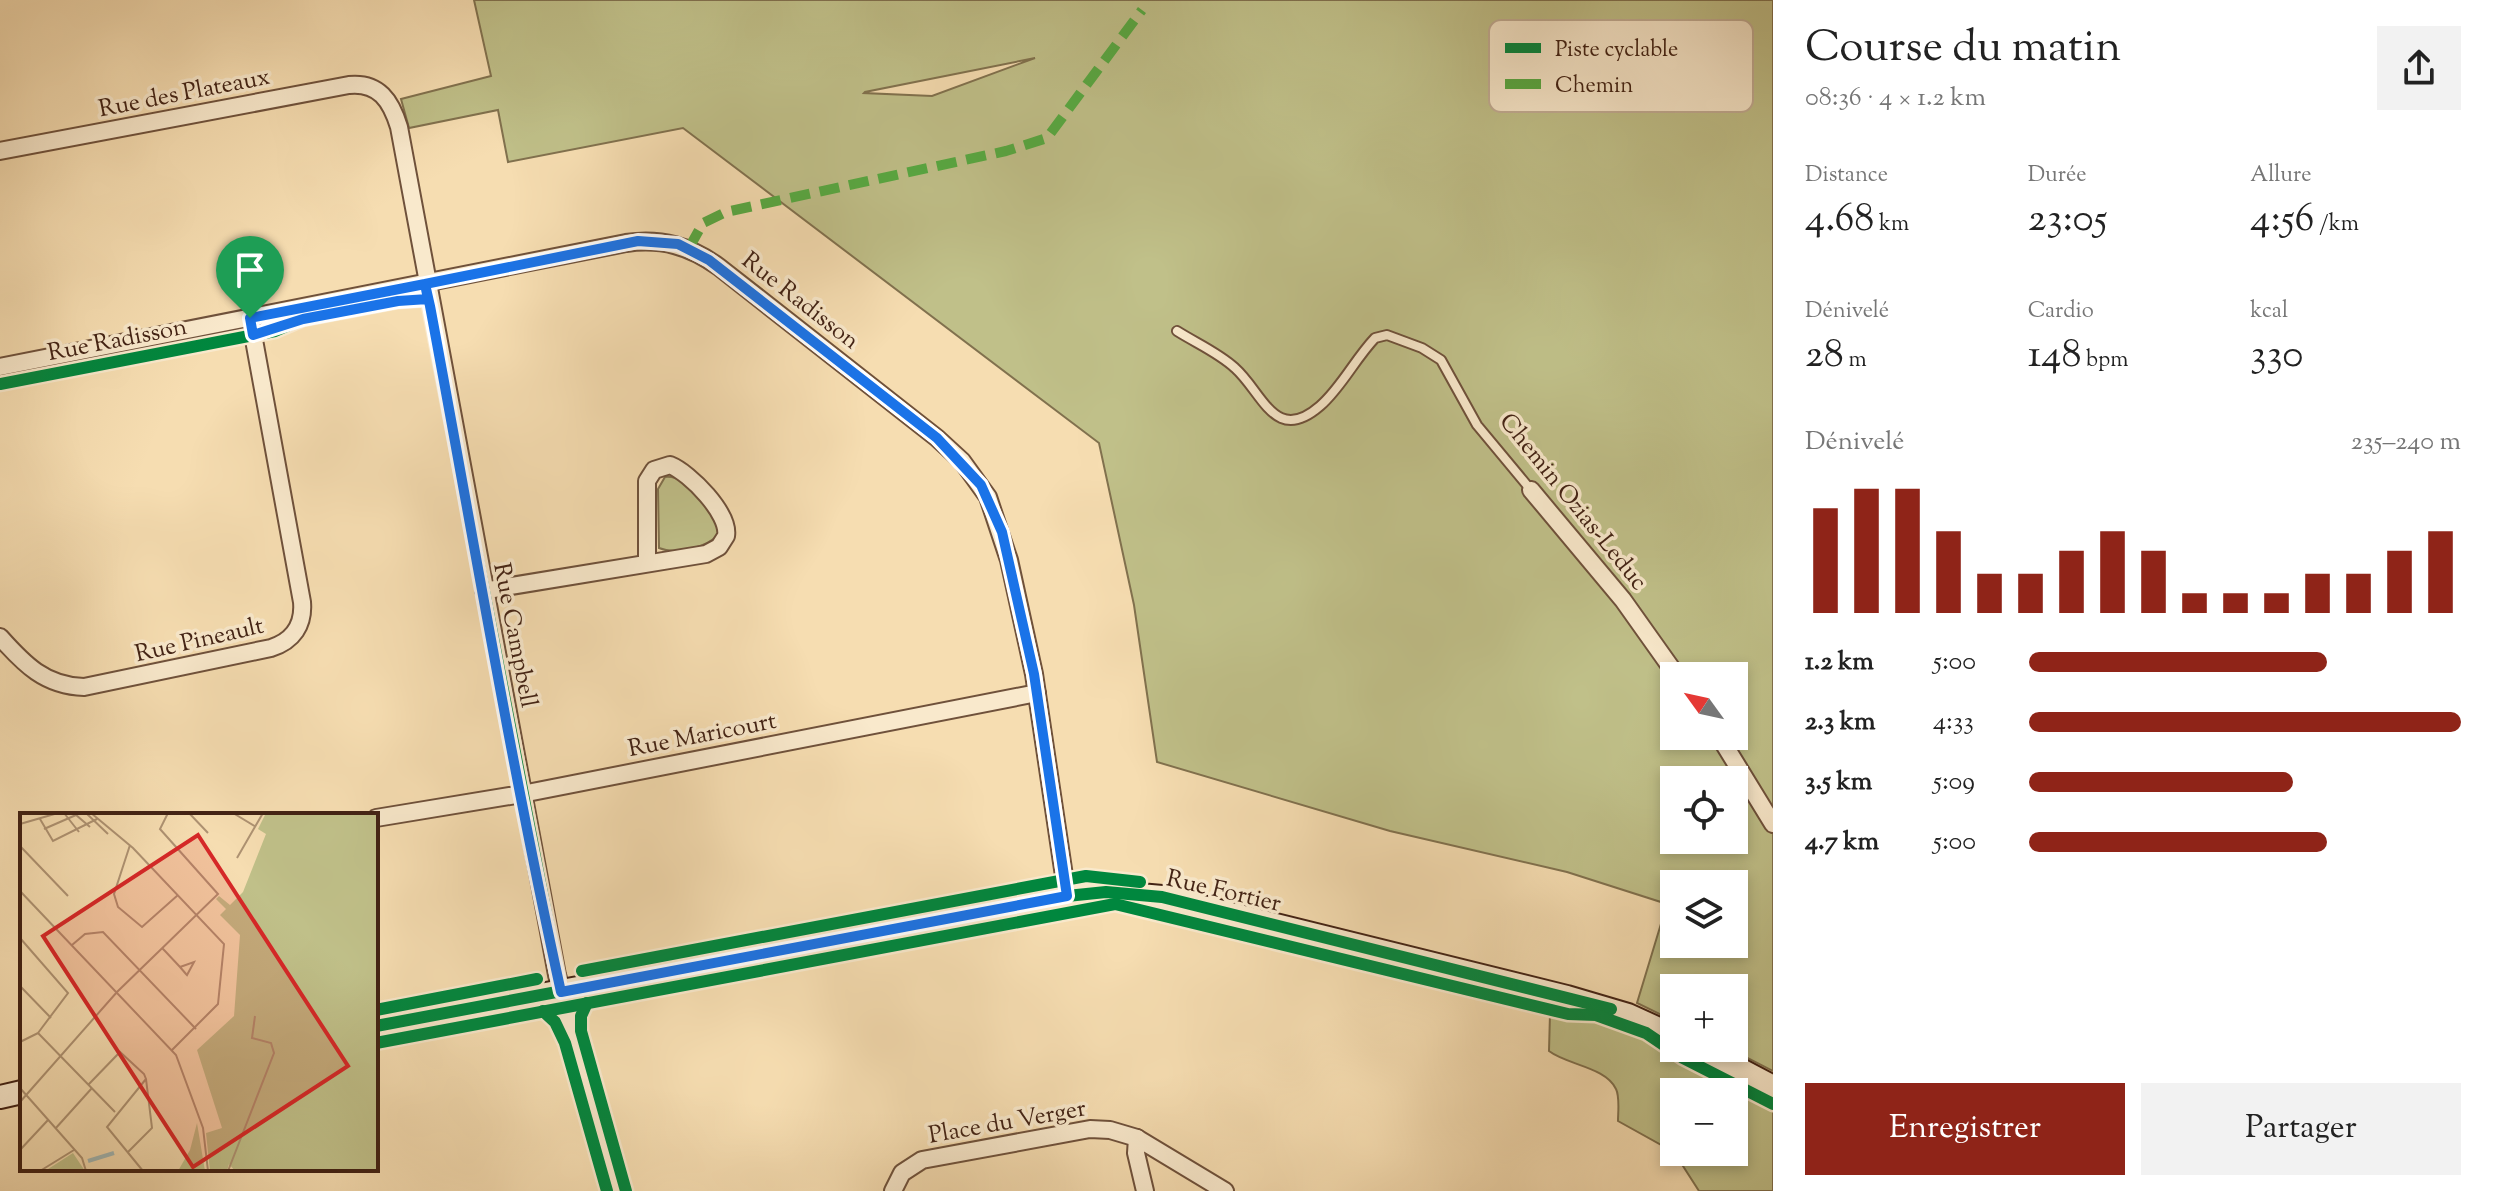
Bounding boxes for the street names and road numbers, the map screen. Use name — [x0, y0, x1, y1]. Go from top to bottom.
street label: Rue des Plateaux — [96, 61, 273, 127]
street label: Rue Radisson — [734, 245, 866, 358]
street label: Rue Radisson — [45, 311, 190, 371]
street label: Chemin Ozias-Leduc — [1490, 406, 1655, 598]
street label: Rue Campbell — [483, 560, 545, 711]
street label: Rue Pineault — [132, 610, 267, 672]
street label: Rue Maricourt — [625, 705, 779, 767]
street label: Rue Fortier — [1163, 862, 1284, 922]
street label: Place du Verger — [926, 1092, 1089, 1154]

